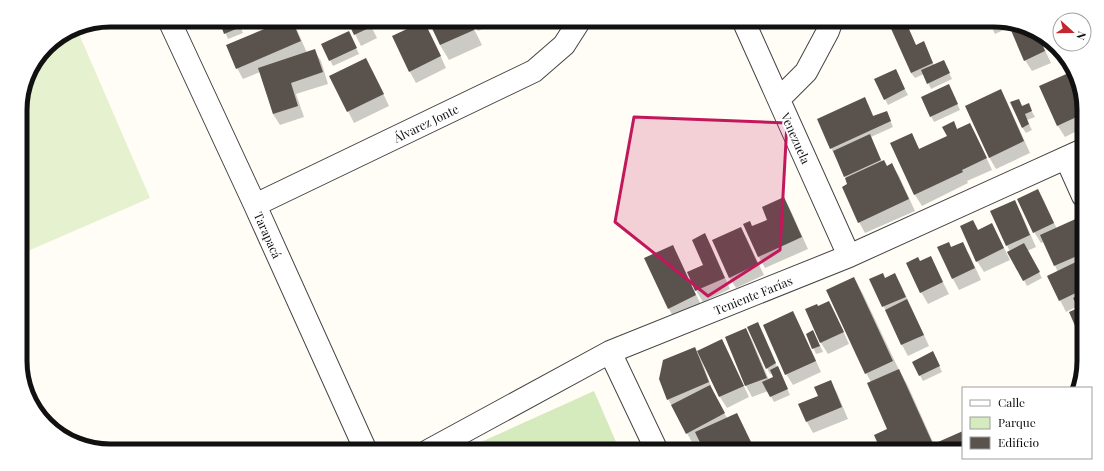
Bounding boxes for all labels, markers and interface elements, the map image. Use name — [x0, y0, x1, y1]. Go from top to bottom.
north arrow — [1052, 12, 1092, 52]
text: N — [1073, 29, 1090, 42]
street label: Álvarez Jonte — [390, 100, 461, 146]
street label: Venezuela — [777, 109, 814, 166]
street label: Tarapacá — [251, 209, 285, 261]
street label: Teniente Farías — [711, 272, 795, 318]
legend — [962, 387, 1092, 459]
text: Calle — [998, 394, 1025, 410]
text: Parque — [998, 414, 1036, 430]
text: Edificio — [998, 434, 1040, 450]

